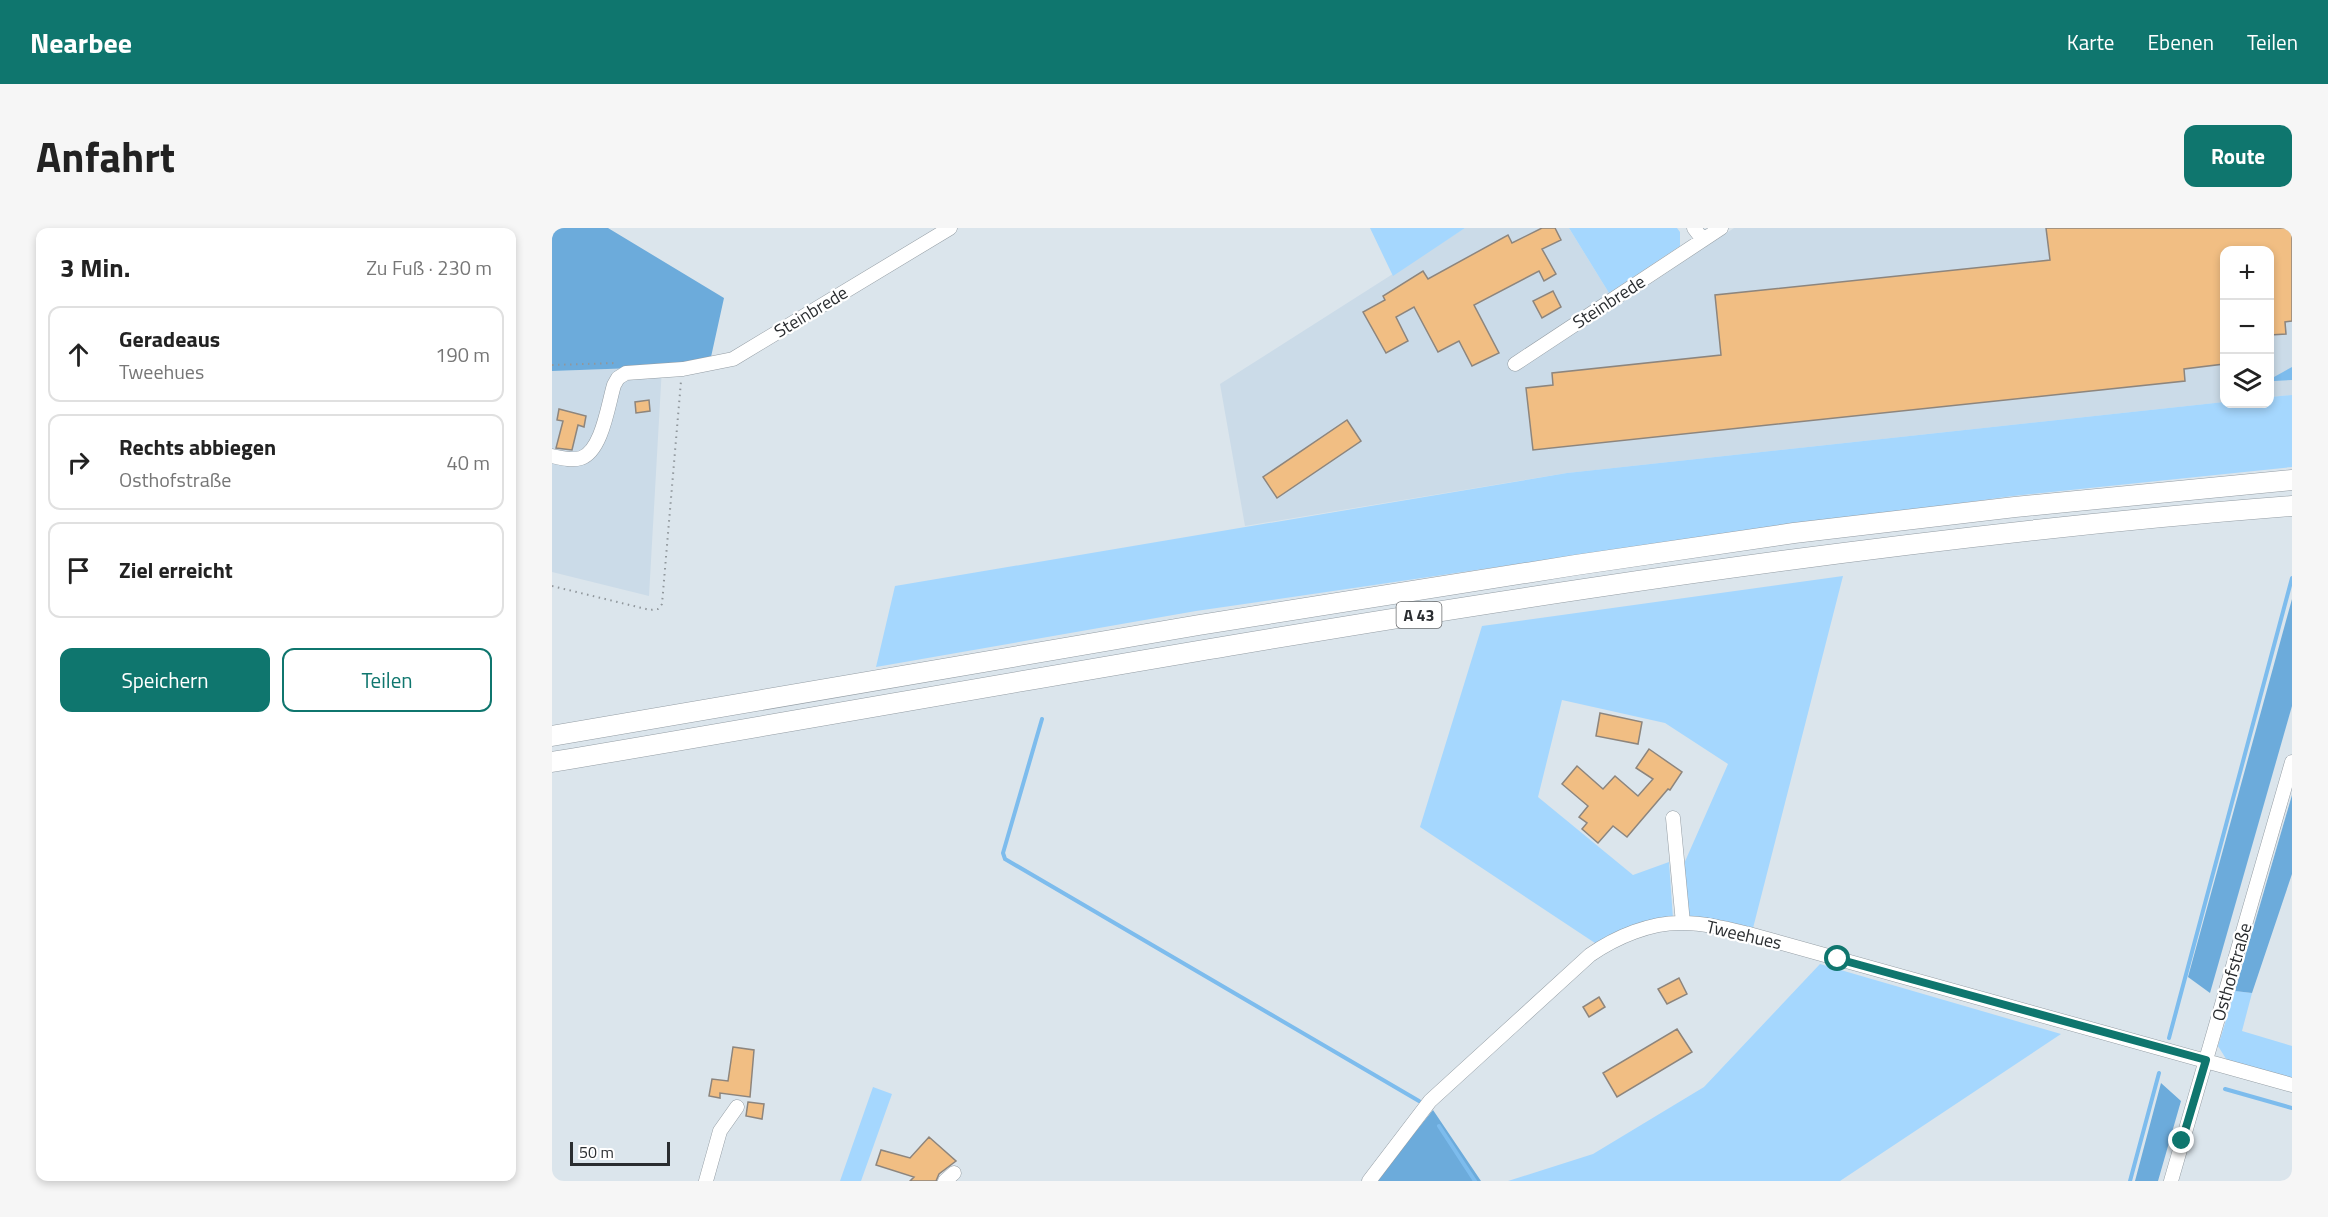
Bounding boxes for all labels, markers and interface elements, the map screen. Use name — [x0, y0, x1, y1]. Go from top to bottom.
text: Nearbee — [30, 21, 132, 64]
text: Karte — [2067, 26, 2114, 58]
text: Ebenen — [2147, 26, 2214, 58]
text: Teilen — [2247, 26, 2298, 58]
text: Anfahrt — [36, 124, 175, 188]
button: Route — [2184, 125, 2292, 187]
map controls — [2220, 246, 2274, 408]
button: + — [2220, 246, 2274, 300]
text: 3 Min. — [60, 248, 130, 287]
text: Zu Fuß · 230 m — [366, 252, 492, 283]
street label: Steinbrede — [1567, 268, 1650, 335]
street label: Steinbrede — [769, 279, 853, 344]
button: − — [2220, 300, 2274, 354]
text: Geradeaus — [119, 322, 220, 356]
icon: ahead — [62, 338, 95, 371]
text: 190 m — [435, 339, 490, 370]
button: layers — [2220, 354, 2274, 408]
text: Tweehues — [119, 356, 204, 387]
text: Rechts abbiegen — [119, 430, 276, 464]
icon: right — [62, 446, 95, 479]
text: 40 m — [446, 447, 490, 478]
text: Osthofstraße — [119, 464, 231, 495]
text: Ziel erreicht — [119, 553, 233, 587]
icon: arrive — [62, 554, 95, 587]
road number: A 43 — [1396, 602, 1442, 628]
button: Speichern — [60, 648, 270, 712]
button: Teilen — [282, 648, 492, 712]
street label: Tweehues — [1704, 913, 1785, 956]
street label: Osthofstraße — [2205, 920, 2258, 1024]
route start — [1824, 945, 1850, 971]
route end — [2168, 1127, 2194, 1153]
scale bar — [570, 1139, 670, 1166]
text: 50 m — [579, 1140, 614, 1164]

